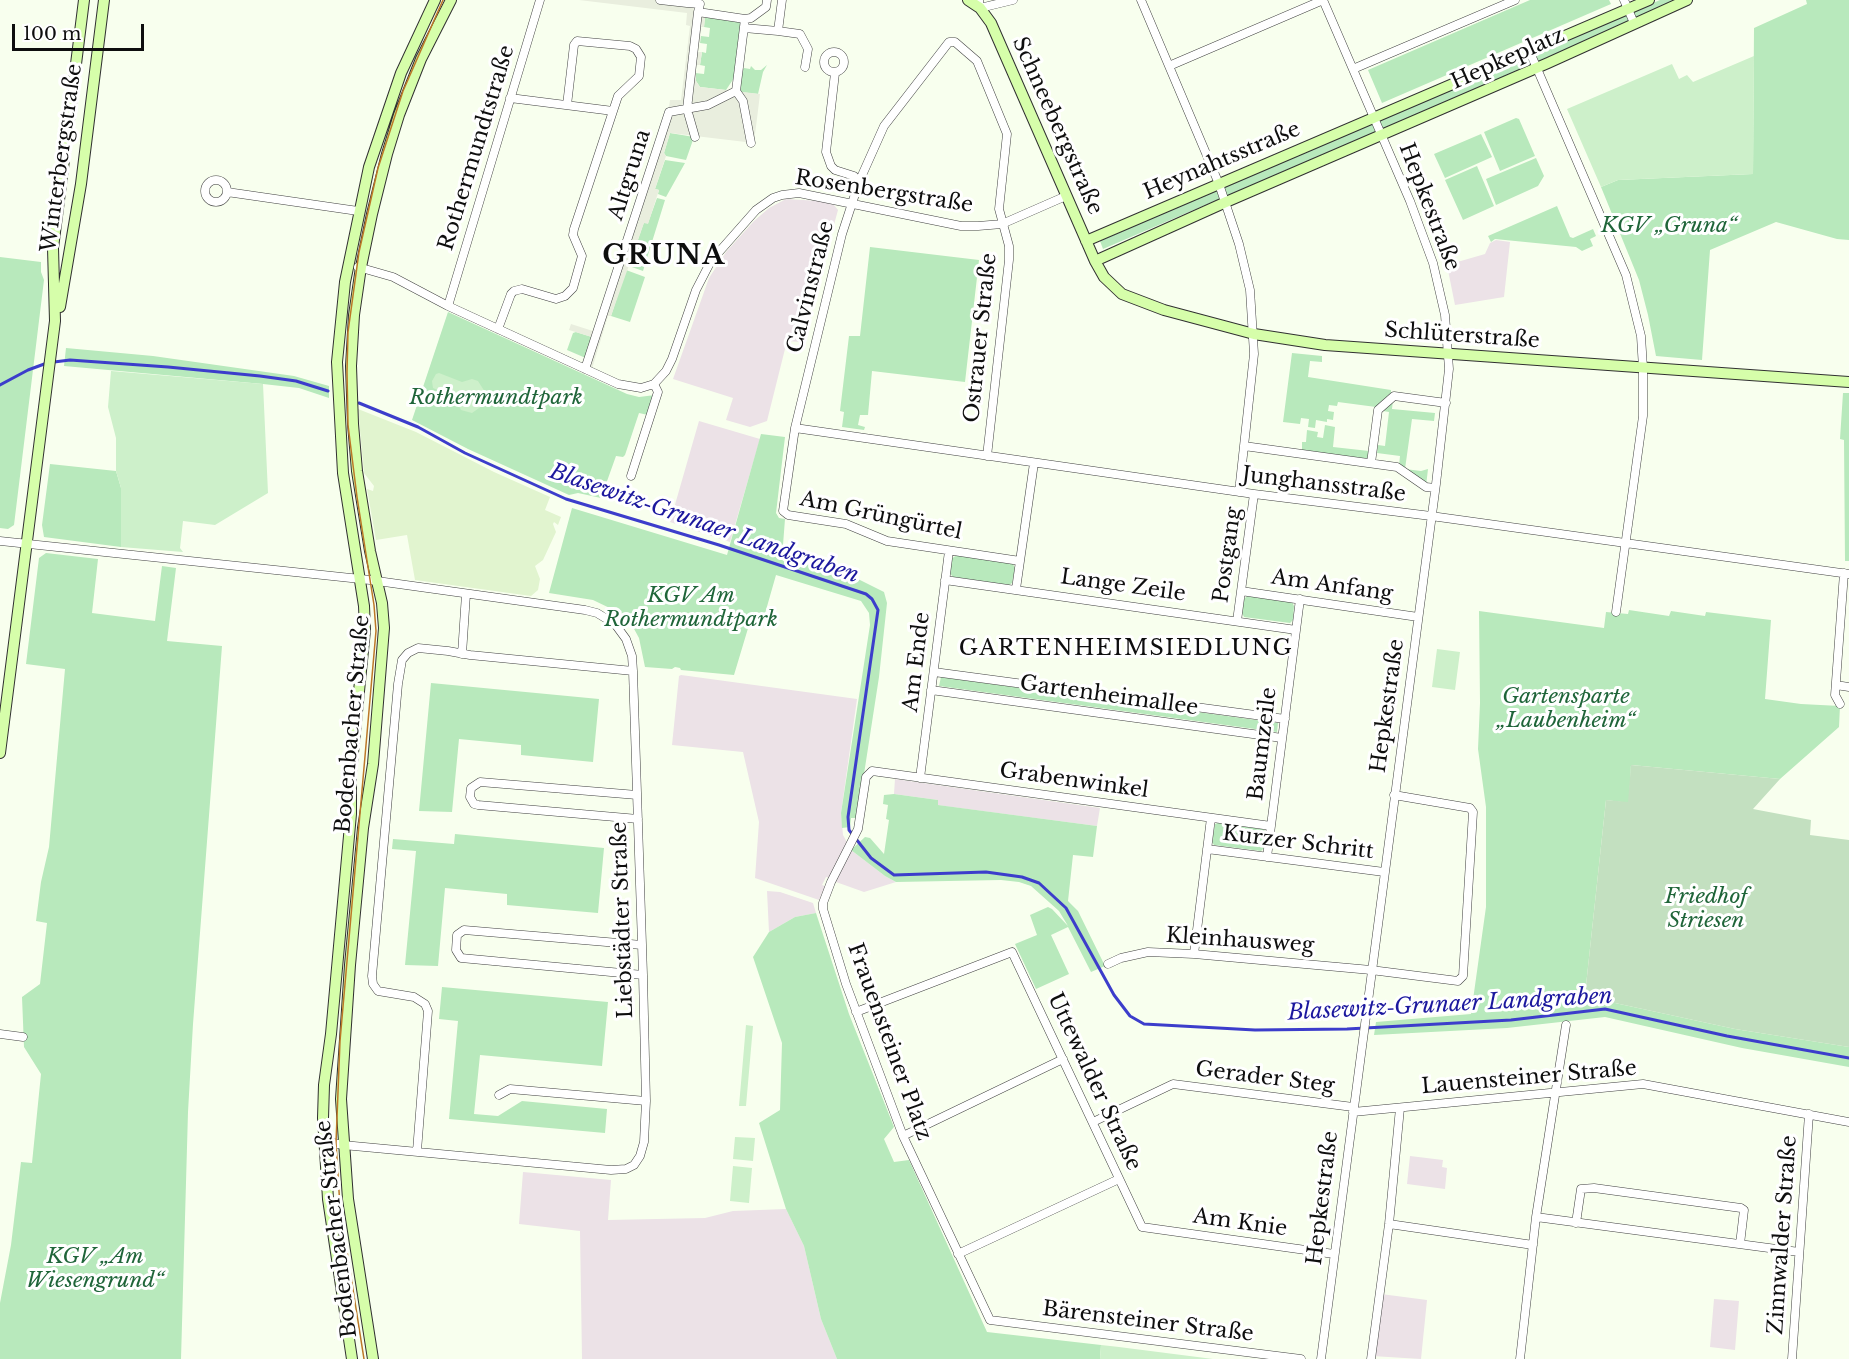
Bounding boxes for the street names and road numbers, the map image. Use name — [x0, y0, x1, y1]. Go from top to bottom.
street label: Hepkeplatz — [1447, 23, 1569, 95]
street label: Schneebergstraße — [1007, 33, 1107, 219]
street label: Rothermundtstraße — [434, 42, 520, 254]
street label: Winterbergstraße — [36, 62, 88, 254]
street label: Heynahtsstraße — [1140, 117, 1304, 205]
street label: Altgruna — [604, 127, 656, 223]
street label: Hepkestraße — [1393, 140, 1465, 274]
street label: Rosenbergstraße — [793, 165, 975, 219]
street label: Calvinstraße — [782, 218, 840, 356]
street label: Ostrauer Straße — [960, 252, 1002, 424]
street label: Schlüterstraße — [1383, 318, 1541, 354]
street label: Junghansstraße — [1241, 462, 1407, 508]
street label: Am Grüngürtel — [798, 487, 964, 545]
street label: Postgang — [1209, 506, 1247, 604]
street label: Lange Zeile — [1059, 565, 1187, 607]
street label: Am Anfang — [1269, 565, 1395, 607]
street label: Am Ende — [898, 610, 936, 714]
street label: Bodenbacher Straße — [331, 614, 375, 834]
street label: Hepkestraße — [1366, 637, 1410, 775]
street label: Gartenheimallee — [1018, 671, 1200, 721]
street label: Baumzeile — [1244, 686, 1282, 802]
street label: Grabenwinkel — [998, 758, 1150, 804]
street label: Liebstädter Straße — [607, 821, 639, 1019]
street label: Kurzer Schritt — [1221, 821, 1375, 865]
street label: Kleinhausweg — [1165, 923, 1315, 959]
street label: Frauensteiner Platz — [842, 940, 936, 1144]
street label: Uttewalder Straße — [1042, 989, 1146, 1175]
street label: Lauensteiner Straße — [1420, 1056, 1638, 1100]
street label: Gerader Steg — [1194, 1057, 1336, 1099]
street label: Bodenbacher Straße — [311, 1119, 363, 1339]
street label: Hepkestraße — [1302, 1130, 1344, 1266]
street label: Zinnwalder Straße — [1763, 1135, 1803, 1335]
street label: Am Knie — [1191, 1204, 1289, 1242]
street label: Bärensteiner Straße — [1041, 1297, 1255, 1347]

